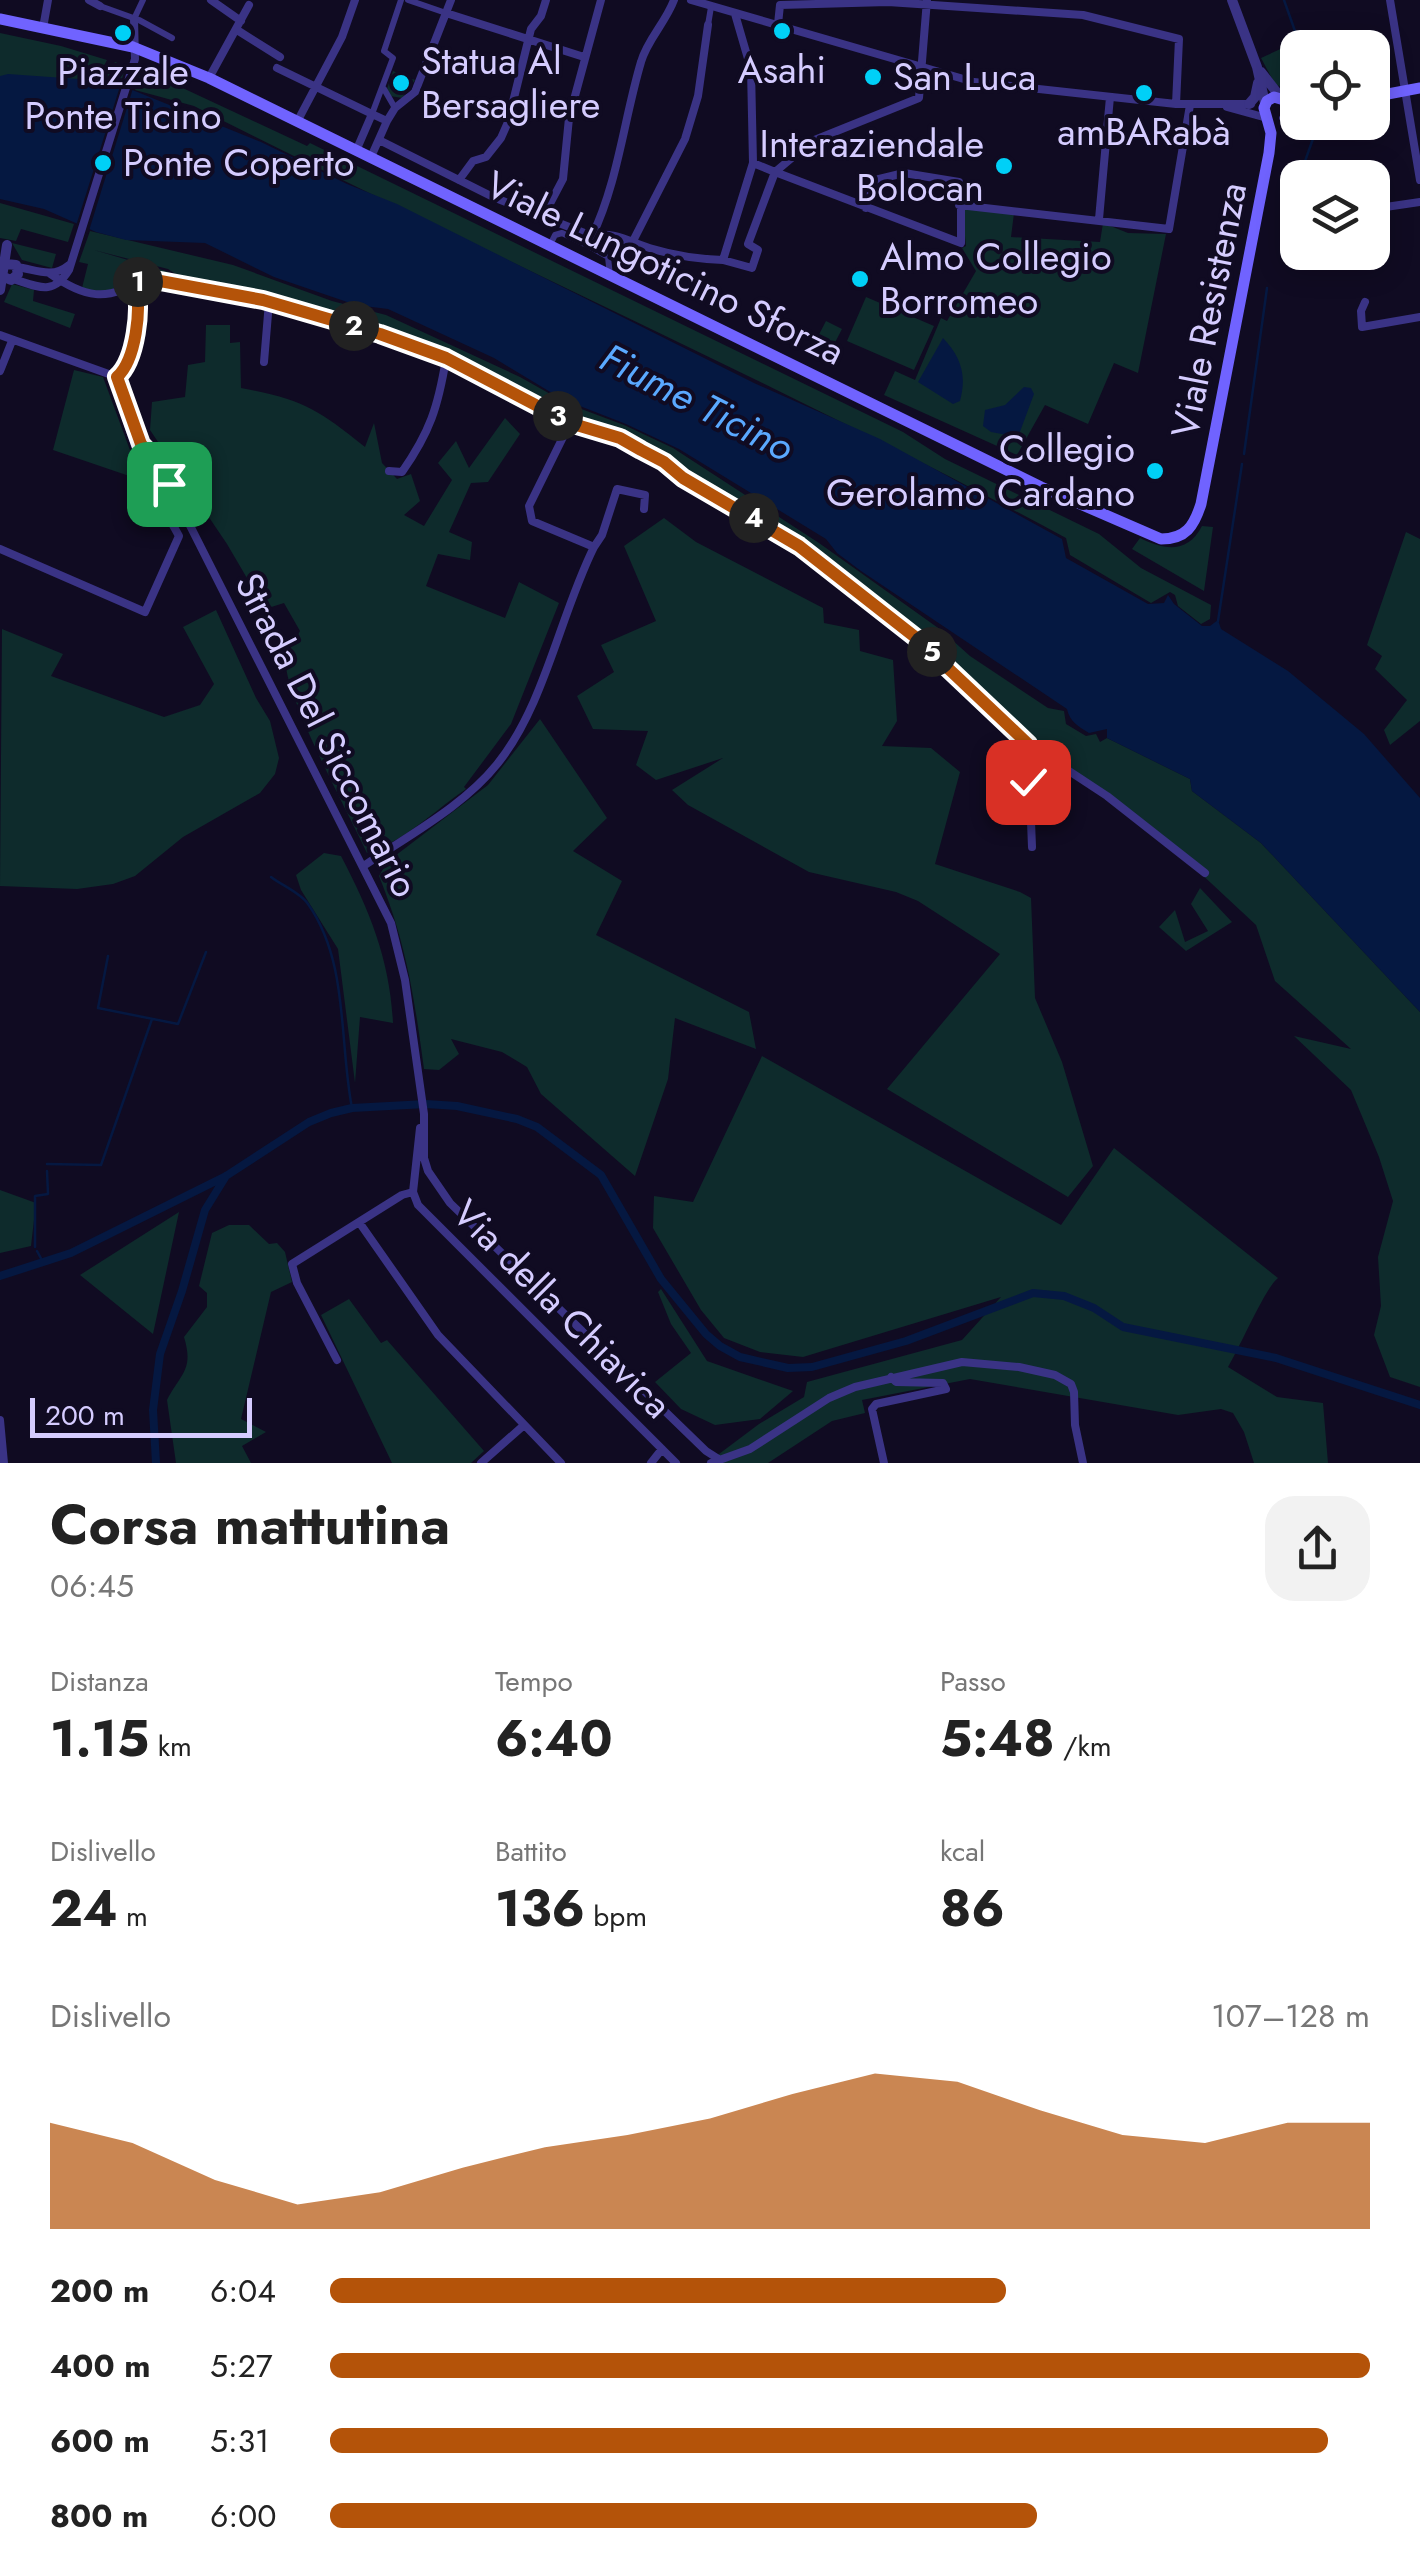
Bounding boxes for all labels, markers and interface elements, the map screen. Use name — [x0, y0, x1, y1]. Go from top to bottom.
marker: Asahi — [771, 20, 793, 42]
marker: Piazzale Ponte Ticino — [112, 22, 134, 44]
map controls — [1280, 30, 1390, 270]
button: locate — [1280, 30, 1390, 140]
place label: Statua Al Bersagliere — [421, 33, 600, 132]
place label: Asahi — [738, 42, 826, 97]
place label: Piazzale Ponte Ticino — [25, 44, 221, 143]
place label: San Luca — [893, 49, 1036, 104]
marker: San Luca — [862, 66, 884, 88]
marker: Statua Al Bersagliere — [390, 72, 412, 94]
marker: amBARabà — [1133, 82, 1155, 104]
place label: amBARabà — [1057, 104, 1231, 159]
place label: Interaziendale Bolocan — [760, 116, 984, 215]
place label: Ponte Coperto — [123, 135, 354, 190]
marker: Ponte Coperto — [92, 152, 114, 174]
marker: Interaziendale Bolocan — [993, 155, 1015, 177]
street label: Viale Lungoticino Sforza — [476, 157, 854, 378]
button: layers — [1280, 160, 1390, 270]
street label: Viale Resistenza — [1157, 178, 1260, 442]
place label: Almo Collegio Borromeo — [880, 229, 1112, 328]
pin: 1 — [113, 257, 163, 307]
text: 1 — [131, 261, 145, 302]
marker: Almo Collegio Borromeo — [849, 268, 871, 290]
pin: 2 — [329, 301, 379, 351]
text: 2 — [345, 305, 363, 346]
water label: Fiume Ticino — [590, 328, 804, 476]
pin: 3 — [533, 391, 583, 441]
text: 3 — [549, 395, 567, 436]
place label: Collegio Gerolamo Cardano — [826, 421, 1135, 520]
pin — [127, 442, 212, 527]
icon: arrive — [142, 457, 197, 512]
marker: Collegio Gerolamo Cardano — [1144, 460, 1166, 482]
pin: 4 — [729, 493, 779, 543]
text: 4 — [744, 497, 764, 538]
street label: Strada Del Siccomario — [222, 563, 433, 907]
pin: 5 — [907, 627, 957, 677]
text: 5 — [923, 631, 941, 672]
pin — [986, 740, 1071, 825]
icon: check — [1001, 755, 1056, 810]
street label: Via della Chiavica — [440, 1187, 684, 1431]
scale bar — [30, 1393, 252, 1438]
text: 200 m — [45, 1395, 125, 1436]
text: Corsa mattutina — [50, 1485, 450, 1565]
button: share — [1265, 1496, 1370, 1601]
text: 06:45 — [50, 1563, 134, 1609]
text: Distanza — [50, 1661, 149, 1702]
text: Tempo — [495, 1661, 573, 1702]
text: Passo — [940, 1661, 1006, 1702]
text: 1.15 — [50, 1702, 149, 1775]
text: 6:40 — [495, 1702, 613, 1775]
text: 5:48 — [940, 1702, 1055, 1775]
text: km — [149, 1726, 192, 1767]
text: /km — [1055, 1726, 1112, 1767]
text: Dislivello — [50, 1831, 156, 1872]
text: Battito — [495, 1831, 567, 1872]
text: kcal — [940, 1831, 985, 1872]
text: 24 — [50, 1872, 118, 1945]
text: 136 — [495, 1872, 585, 1945]
text: 86 — [940, 1872, 1005, 1945]
text: m — [118, 1896, 148, 1937]
text: bpm — [585, 1896, 647, 1937]
text: Dislivello — [50, 1993, 171, 2039]
text: 107–128 m — [1211, 1993, 1370, 2039]
text: 200 m — [50, 2268, 149, 2314]
text: 6:04 — [210, 2268, 276, 2314]
text: 400 m — [50, 2343, 151, 2389]
text: 5:27 — [210, 2343, 273, 2389]
text: 600 m — [50, 2418, 150, 2464]
text: 5:31 — [210, 2418, 270, 2464]
text: 800 m — [50, 2493, 148, 2539]
text: 6:00 — [210, 2493, 276, 2539]

